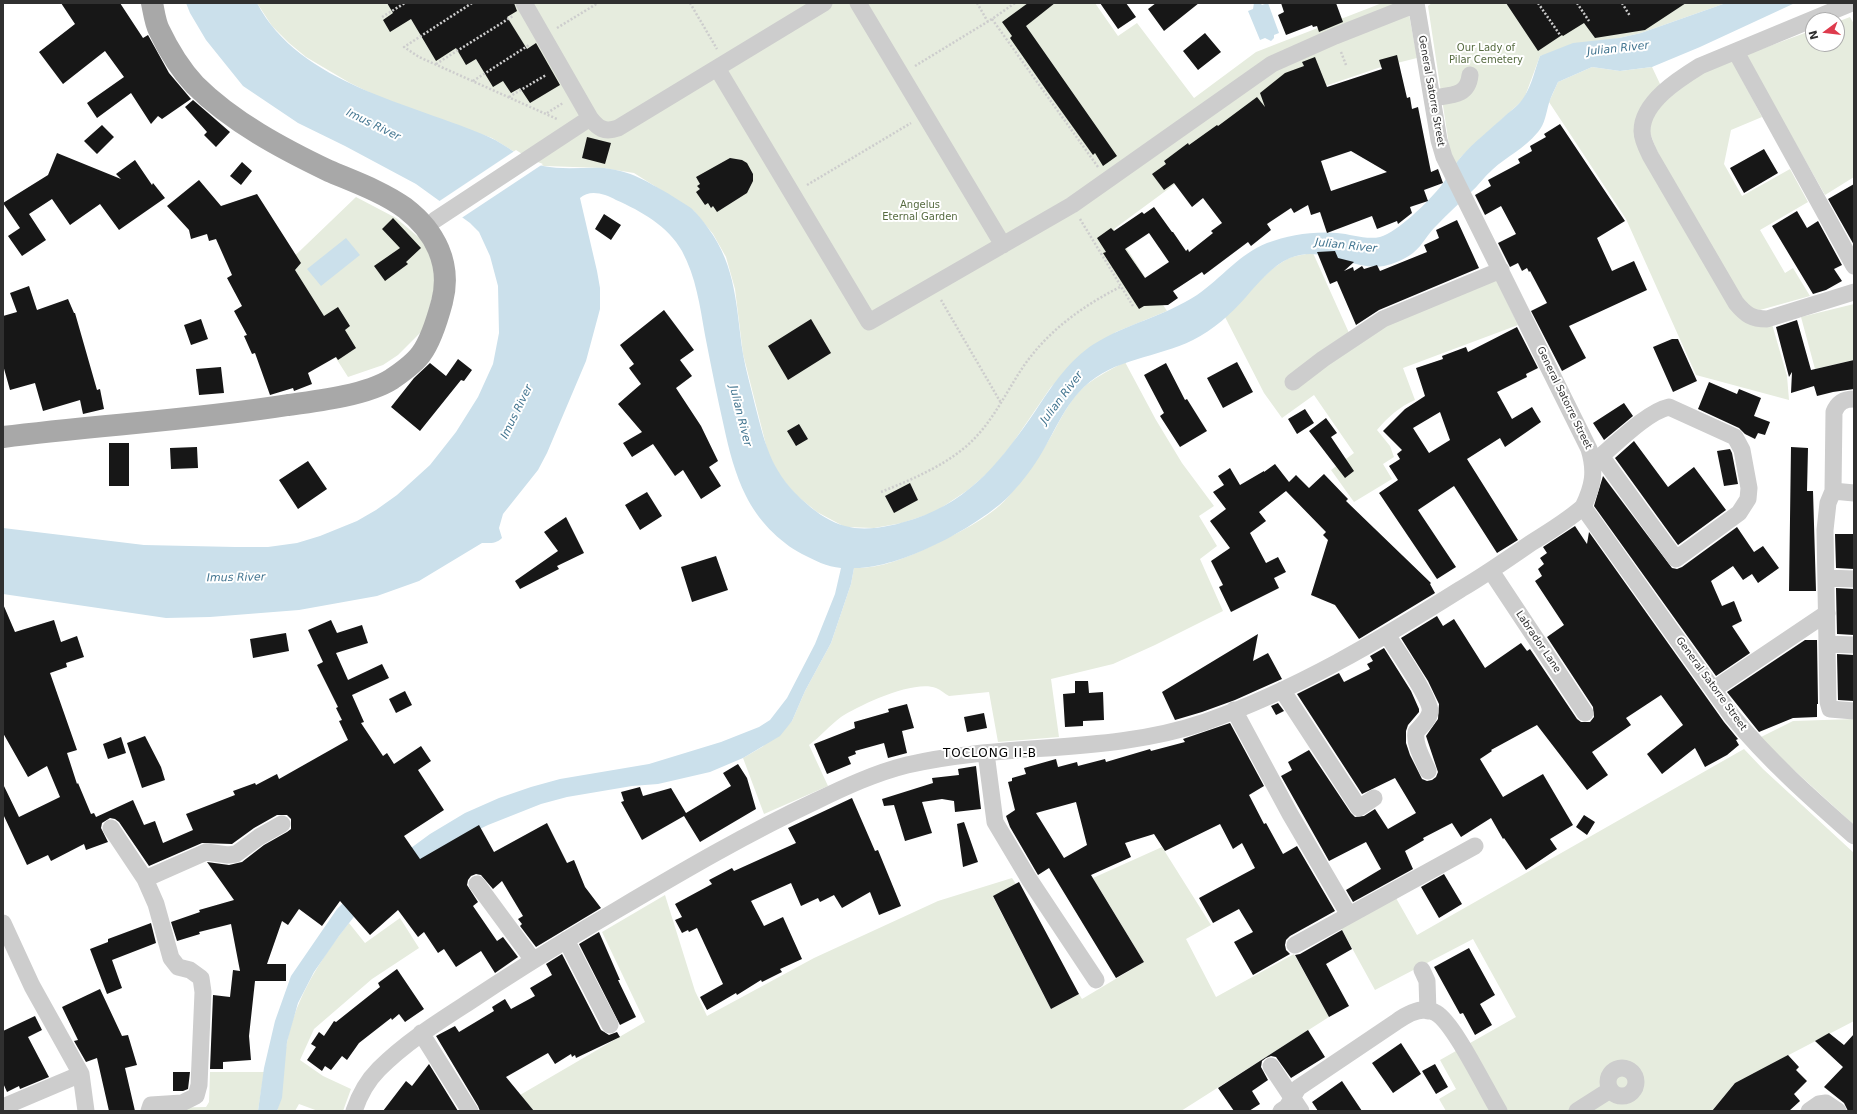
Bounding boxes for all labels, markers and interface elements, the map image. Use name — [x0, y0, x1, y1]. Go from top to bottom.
north arrow — [1805, 12, 1845, 52]
text: N — [1806, 29, 1821, 41]
street label: General Satorre Street — [1415, 34, 1447, 148]
water label: Julian River — [1586, 39, 1650, 59]
park label: Our Lady of Pilar Cemetery — [1449, 42, 1523, 66]
water label: Imus River — [344, 106, 402, 144]
park label: Angelus Eternal Garden — [882, 199, 958, 222]
water label: Julian River — [1314, 236, 1378, 256]
street label: General Satorre Street — [1534, 345, 1594, 451]
water label: Julian River — [1038, 369, 1086, 427]
water label: Imus River — [498, 383, 536, 441]
water label: Julian River — [726, 384, 754, 448]
water label: Imus River — [207, 571, 265, 585]
street label: Labrador Lane — [1513, 609, 1563, 675]
street label: General Satorre Street — [1673, 635, 1749, 733]
district label: TOCLONG II-B — [943, 747, 1037, 761]

